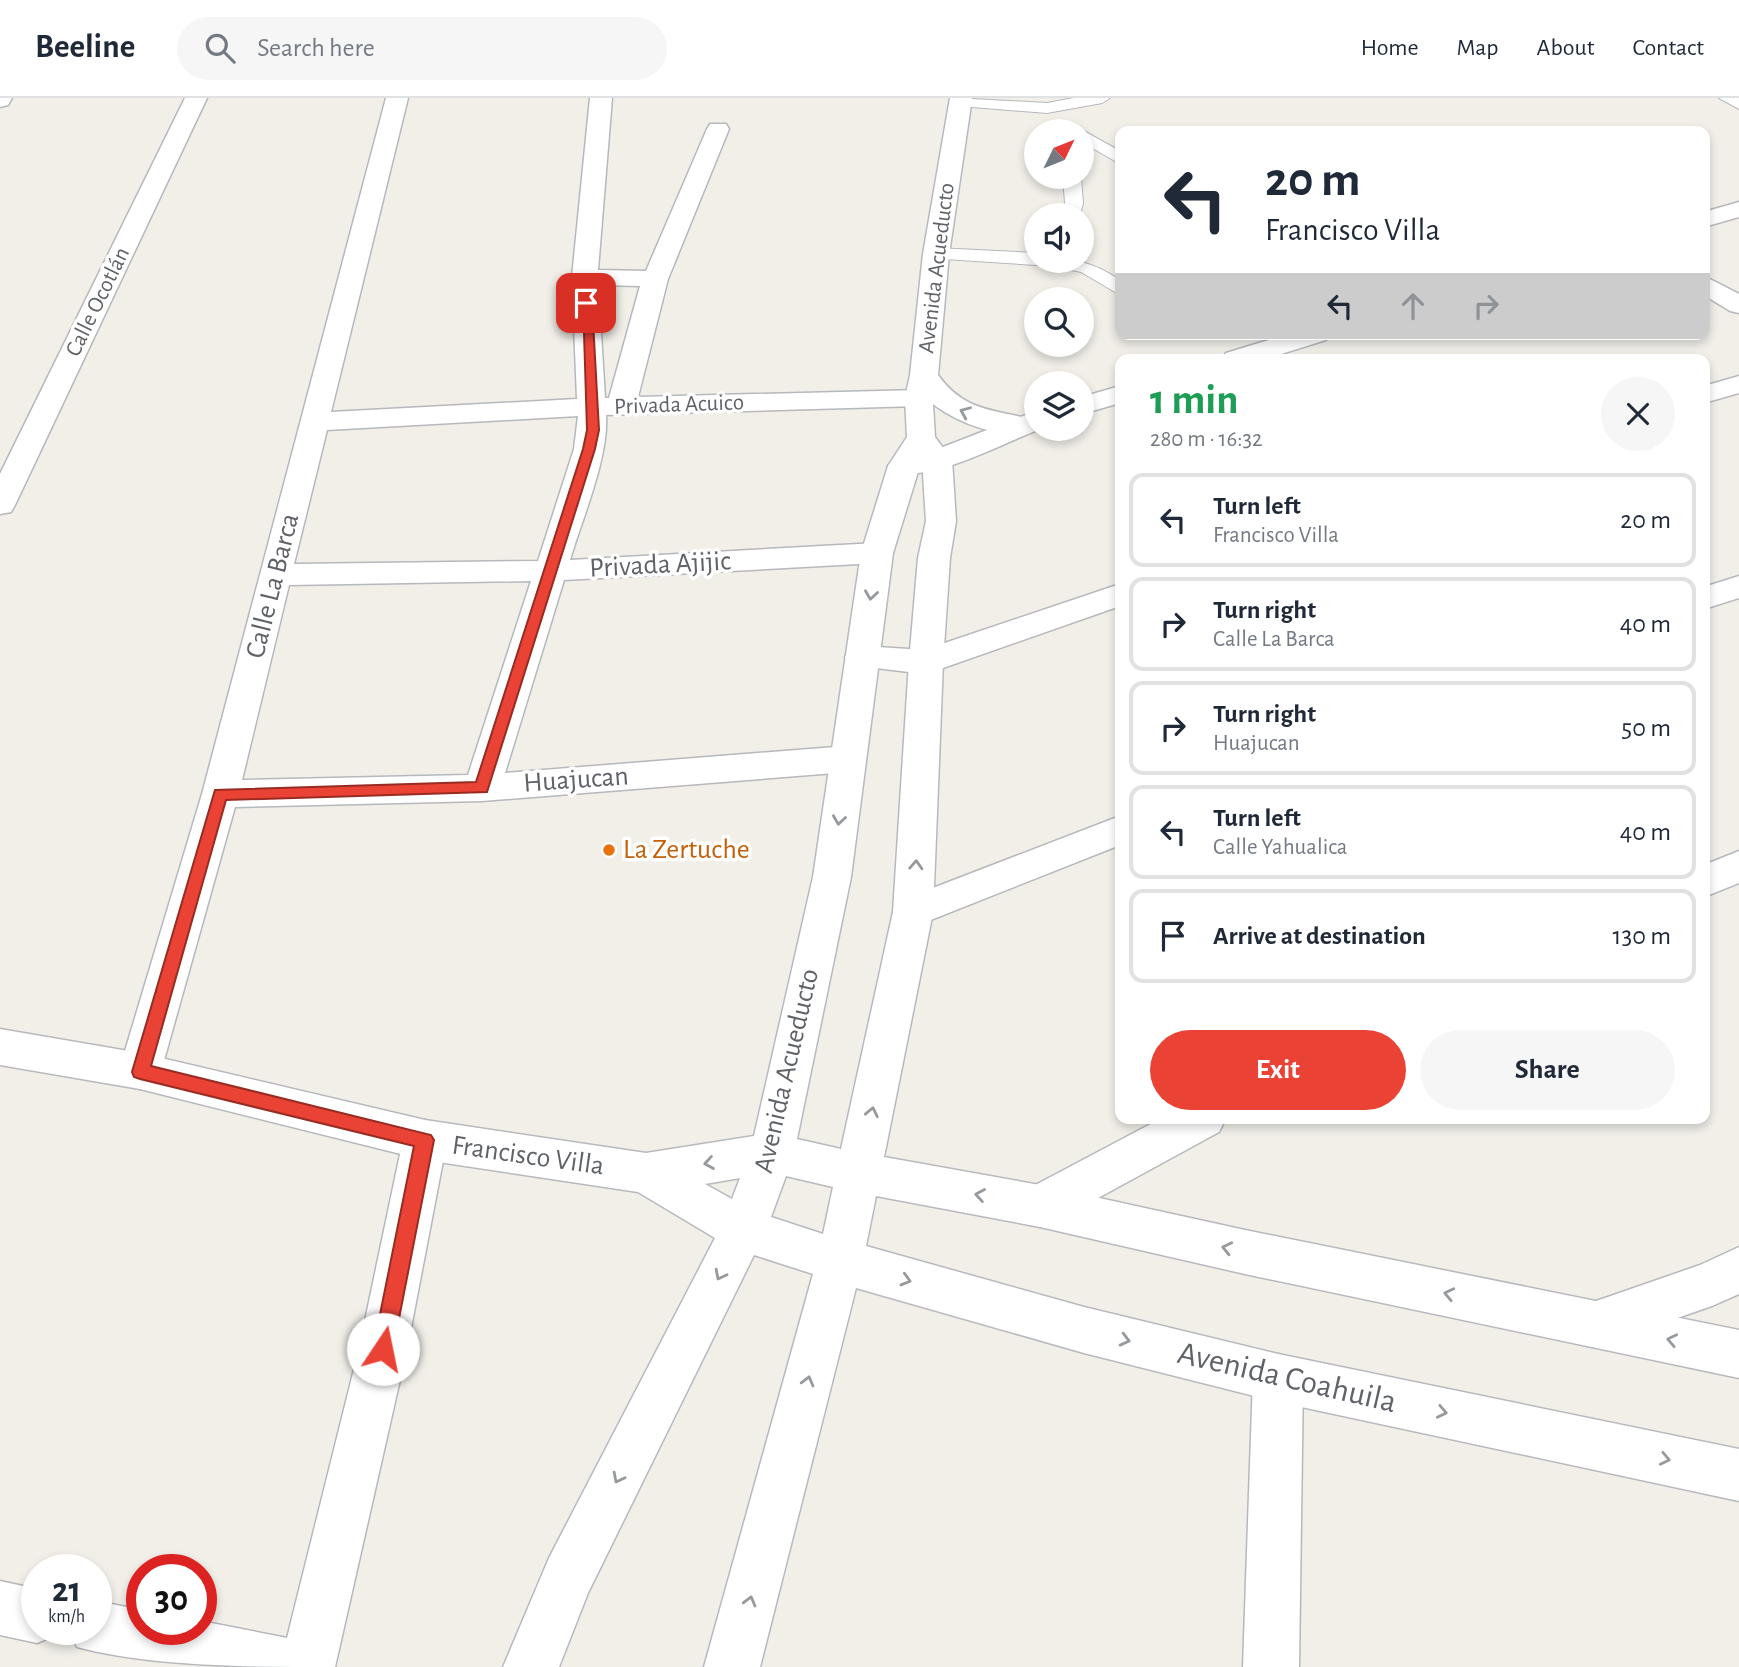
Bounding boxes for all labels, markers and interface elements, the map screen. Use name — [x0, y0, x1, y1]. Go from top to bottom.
search box — [177, 17, 667, 80]
icon: search — [201, 29, 239, 67]
text: Beeline — [35, 31, 135, 64]
text: Search here — [257, 35, 375, 61]
text: Home — [1361, 36, 1419, 60]
text: Map — [1457, 36, 1499, 60]
text: About — [1537, 36, 1594, 60]
text: Contact — [1632, 36, 1704, 60]
north arrow — [1024, 119, 1094, 189]
map controls — [1024, 119, 1094, 441]
icon: left — [1150, 154, 1241, 245]
text: 20 m — [1265, 156, 1361, 205]
street label: Avenida Acueducto — [915, 182, 959, 354]
button: sound — [1024, 203, 1094, 273]
text: Francisco Villa — [1265, 214, 1440, 246]
street label: Calle Ocotlán — [62, 244, 134, 360]
pin — [556, 273, 616, 333]
icon: arrive — [567, 284, 605, 322]
button: search — [1024, 287, 1094, 357]
icon: left — [1321, 287, 1359, 325]
icon: ahead — [1394, 287, 1432, 325]
icon: right — [1467, 287, 1505, 325]
button: layers — [1024, 371, 1094, 441]
button: close — [1601, 377, 1675, 451]
text: 1 min — [1150, 379, 1239, 421]
street label: Privada Acuico — [614, 391, 744, 419]
one-way arrow — [960, 406, 972, 420]
text: 280 m · 16:32 — [1150, 428, 1263, 451]
text: Turn left — [1213, 493, 1301, 519]
icon: left — [1154, 501, 1192, 539]
text: 20 m — [1620, 507, 1671, 533]
street label: Calle La Barca — [241, 511, 305, 661]
text: Francisco Villa — [1213, 524, 1339, 547]
street label: Privada Ajijic — [589, 547, 732, 583]
one-way arrow — [864, 589, 879, 600]
text: Turn right — [1213, 597, 1316, 623]
icon: right — [1154, 605, 1192, 643]
text: 40 m — [1620, 611, 1671, 637]
text: Calle La Barca — [1213, 628, 1335, 651]
text: Turn right — [1213, 701, 1316, 727]
icon: right — [1154, 709, 1192, 747]
text: 50 m — [1621, 715, 1671, 741]
text: Huajucan — [1213, 732, 1300, 755]
street label: Huajucan — [522, 762, 630, 798]
text: Turn left — [1213, 805, 1301, 831]
icon: left — [1154, 813, 1192, 851]
one-way arrow — [832, 814, 847, 826]
text: 40 m — [1620, 819, 1671, 845]
place label: La Zertuche — [623, 836, 750, 864]
text: Calle Yahualica — [1213, 836, 1347, 859]
marker: La Zertuche — [601, 842, 617, 858]
one-way arrow — [908, 859, 923, 870]
icon: arrive — [1154, 917, 1192, 955]
text: Arrive at destination — [1213, 923, 1426, 949]
text: 130 m — [1613, 923, 1671, 949]
street label: Avenida Acueducto — [750, 966, 824, 1176]
button: Exit — [1150, 1030, 1406, 1110]
button: Share — [1420, 1030, 1675, 1110]
one-way arrow — [864, 1106, 879, 1118]
street label: Francisco Villa — [450, 1131, 606, 1181]
one-way arrow — [703, 1155, 715, 1170]
one-way arrow — [974, 1188, 986, 1203]
one-way arrow — [1221, 1242, 1233, 1256]
one-way arrow — [715, 1268, 729, 1280]
one-way arrow — [899, 1272, 911, 1286]
one-way arrow — [1443, 1288, 1455, 1303]
position arrow — [346, 1312, 420, 1386]
one-way arrow — [1119, 1332, 1131, 1346]
one-way arrow — [1666, 1334, 1678, 1349]
street label: Avenida Coahuila — [1175, 1337, 1399, 1419]
one-way arrow — [800, 1375, 814, 1387]
one-way arrow — [1436, 1404, 1448, 1419]
one-way arrow — [1659, 1451, 1671, 1466]
one-way arrow — [612, 1471, 626, 1483]
speed limit sign: 30 — [126, 1554, 217, 1645]
text: 21 — [52, 1573, 81, 1608]
one-way arrow — [742, 1595, 756, 1607]
text: km/h — [48, 1608, 85, 1626]

